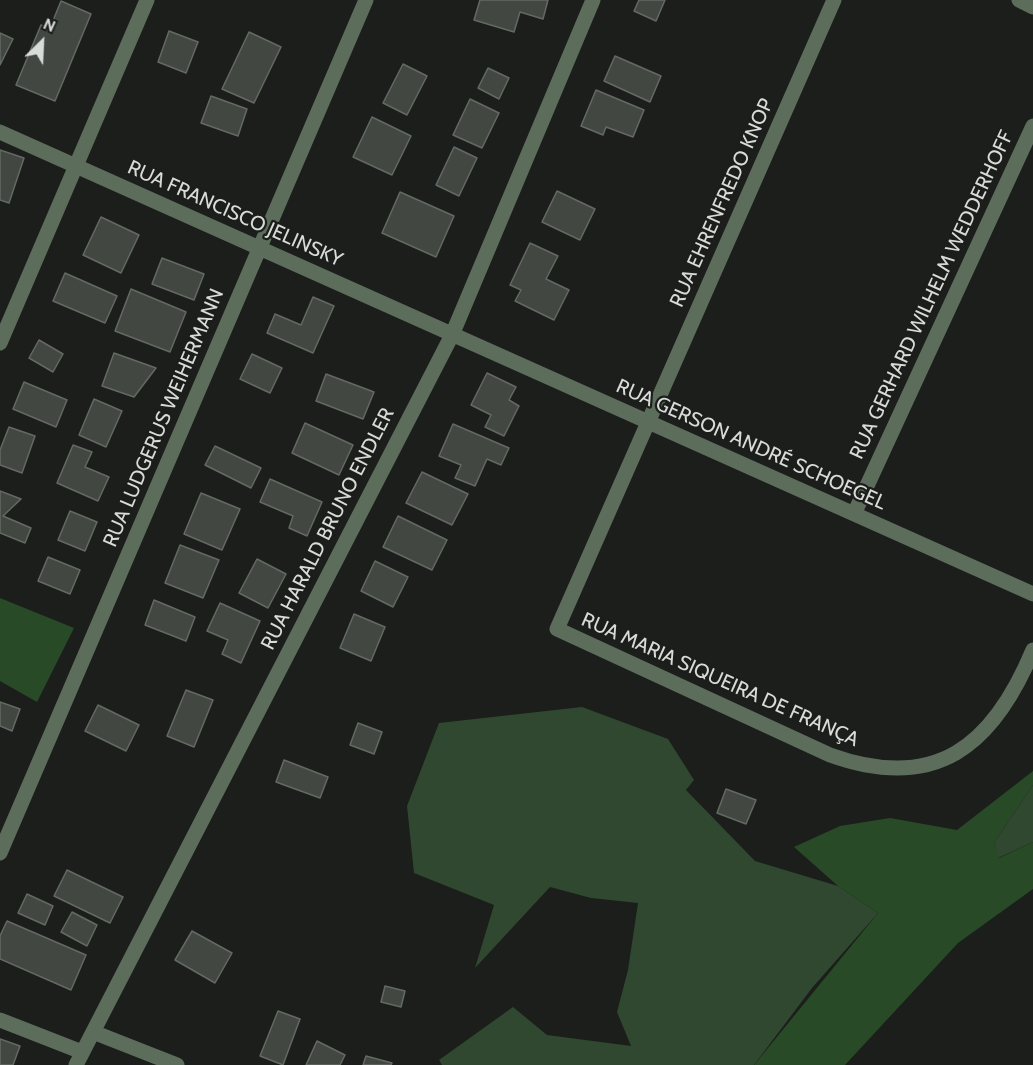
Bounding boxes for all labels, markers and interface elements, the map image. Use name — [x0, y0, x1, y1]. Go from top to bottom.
north arrow — [12, 12, 72, 72]
text: N — [40, 14, 59, 36]
street label: RUA EHRENFREDO KNOP — [665, 95, 779, 311]
street label: RUA GERHARD WILHELM WEDDERHOFF — [845, 127, 1019, 463]
street label: RUA FRANCISCO JELINSKY — [124, 156, 346, 272]
street label: RUA LUDGERUS WEIHERMANN — [99, 285, 229, 551]
street label: RUA GERSON ANDRÉ SCHOEGEL — [612, 374, 890, 516]
street label: RUA HARALD BRUNO ENDLER — [256, 404, 400, 654]
street label: RUA MARIA SIQUEIRA DE FRANÇA — [578, 608, 862, 752]

